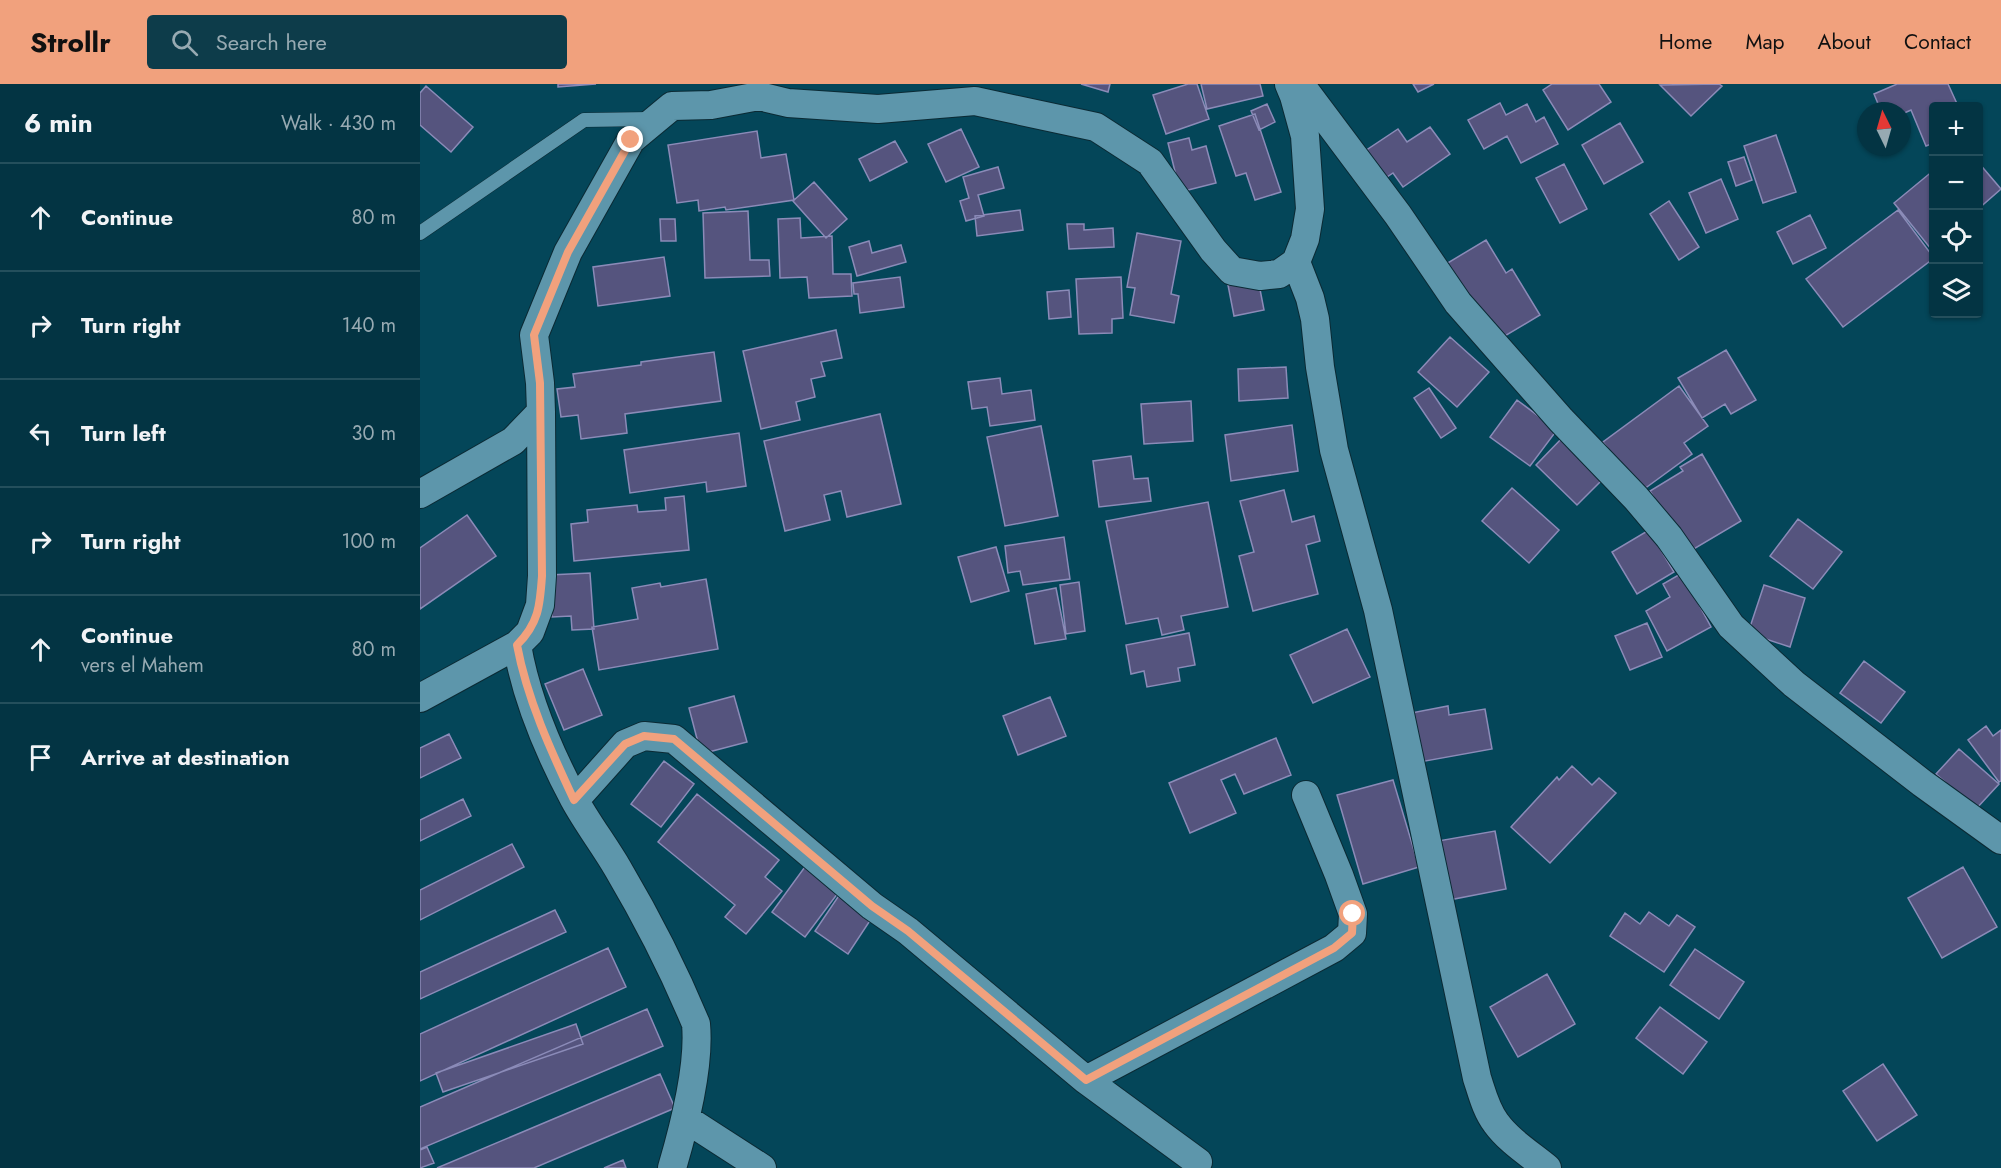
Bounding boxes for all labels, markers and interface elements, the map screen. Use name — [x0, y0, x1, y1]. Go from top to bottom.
search box — [147, 15, 567, 69]
text: Strollr — [30, 22, 111, 63]
icon: search — [168, 26, 201, 59]
text: Search here — [216, 26, 327, 58]
text: Home — [1659, 27, 1712, 57]
text: Map — [1745, 27, 1785, 57]
text: About — [1818, 27, 1871, 57]
text: Contact — [1904, 27, 1971, 57]
north arrow — [1857, 102, 1911, 156]
map controls — [1929, 102, 1983, 318]
button: + — [1929, 102, 1983, 156]
text: 6 min — [24, 104, 93, 142]
text: Walk · 430 m — [281, 109, 396, 138]
route end — [617, 126, 643, 152]
button: − — [1929, 156, 1983, 210]
icon: ahead — [24, 201, 57, 234]
text: Continue — [81, 201, 173, 233]
text: 80 m — [351, 203, 396, 232]
button: locate — [1929, 210, 1983, 264]
button: layers — [1929, 264, 1983, 318]
icon: right — [24, 309, 57, 342]
text: Turn right — [81, 309, 181, 341]
text: 140 m — [342, 311, 396, 340]
icon: left — [24, 417, 57, 450]
text: Turn left — [81, 417, 166, 449]
text: 30 m — [351, 419, 396, 448]
icon: right — [24, 525, 57, 558]
text: Turn right — [81, 525, 181, 557]
text: 100 m — [341, 527, 396, 556]
text: Continue — [81, 619, 173, 651]
icon: ahead — [24, 633, 57, 666]
text: 80 m — [351, 635, 396, 664]
text: vers el Mahem — [81, 651, 204, 680]
icon: arrive — [24, 741, 57, 774]
text: Arrive at destination — [81, 741, 290, 773]
route start — [1339, 900, 1365, 926]

